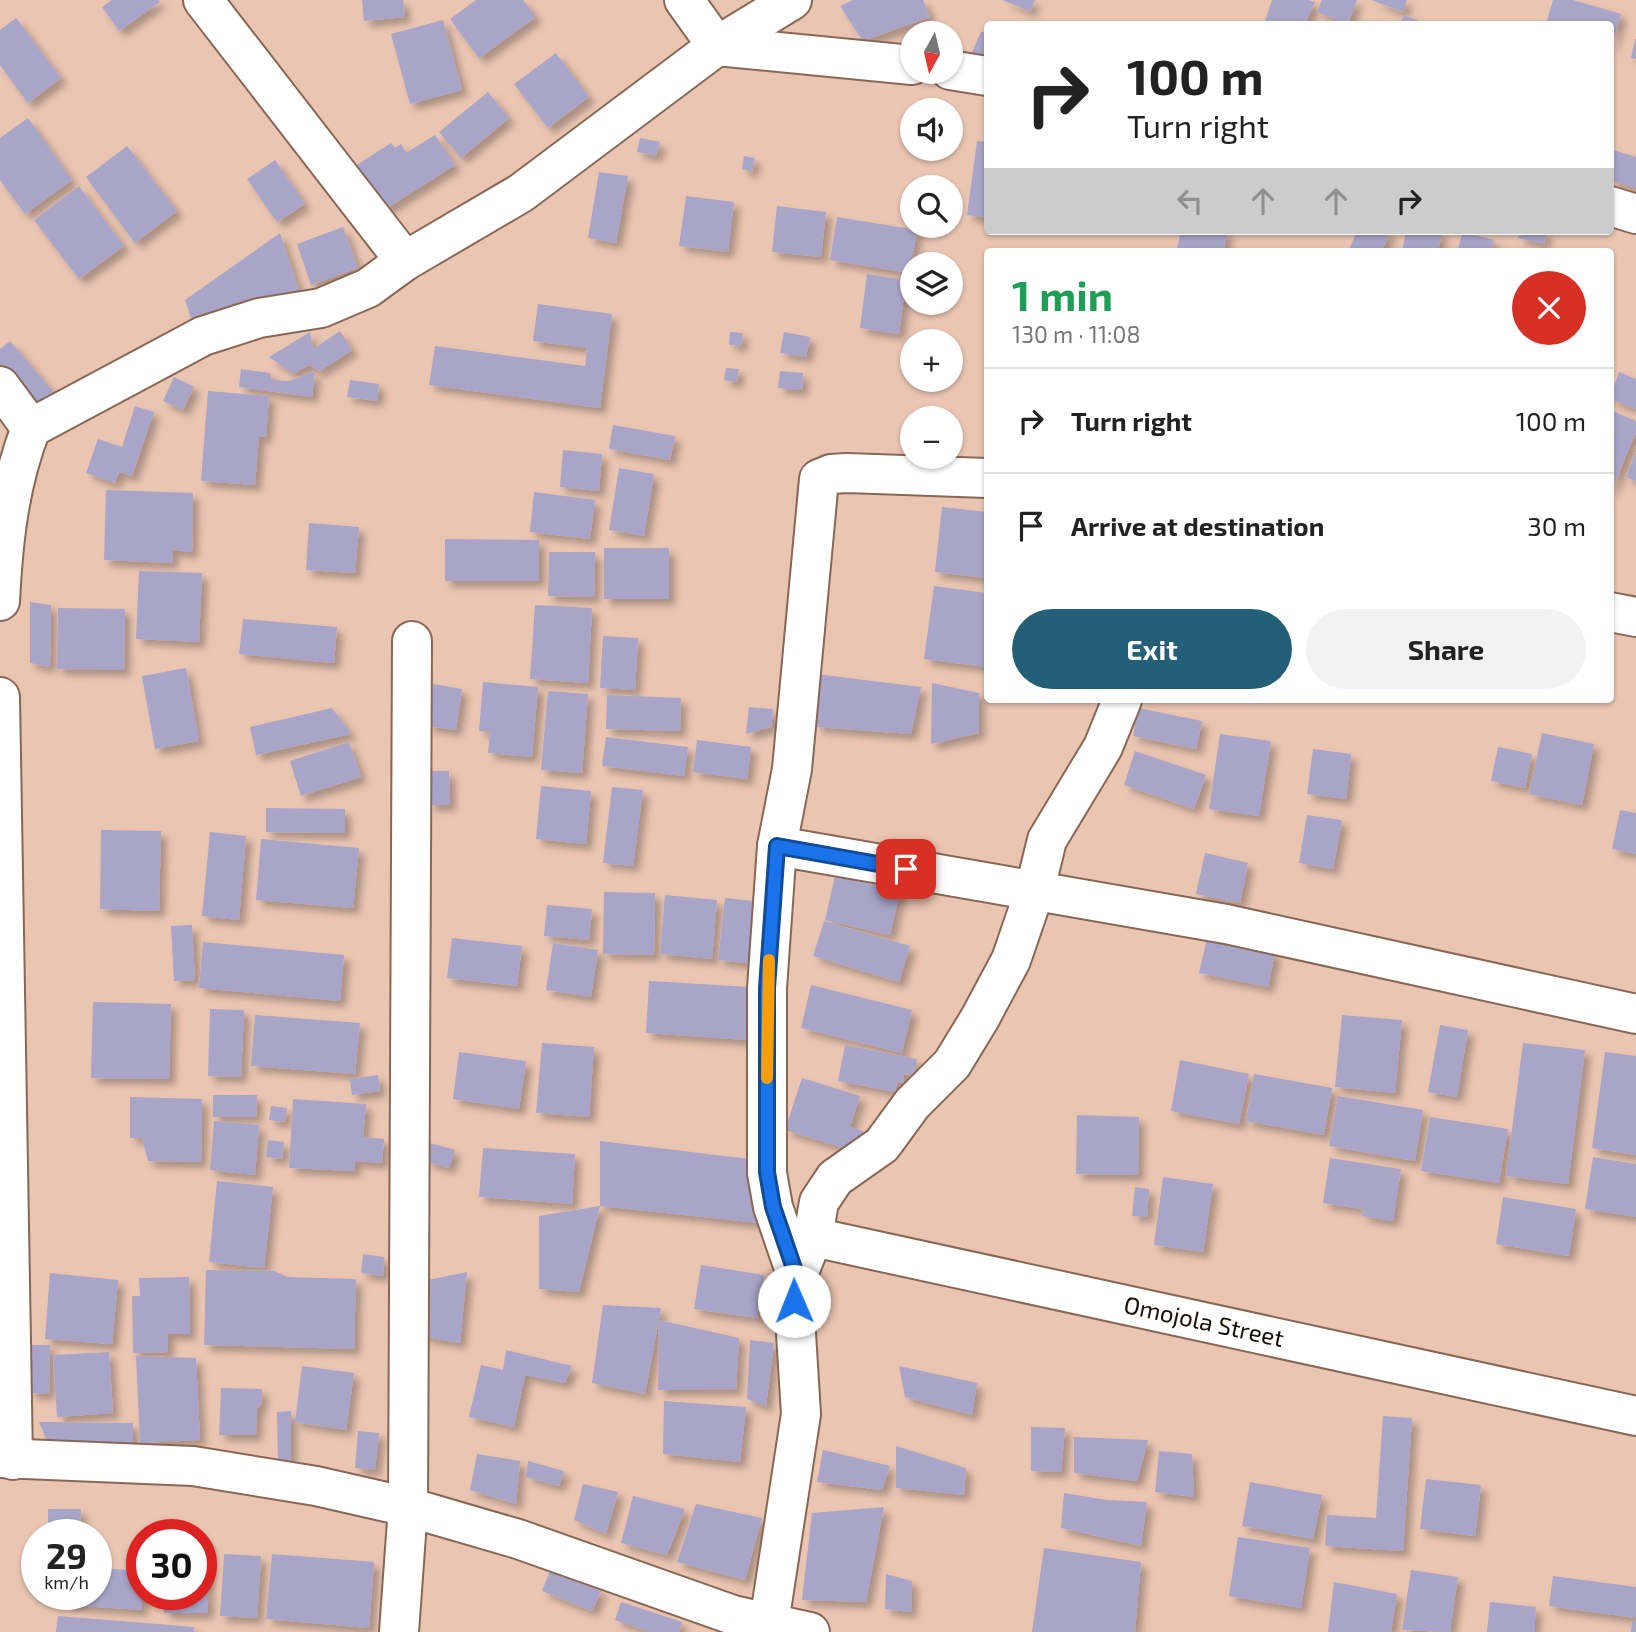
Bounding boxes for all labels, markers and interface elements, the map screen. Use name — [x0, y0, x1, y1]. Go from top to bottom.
north arrow — [900, 21, 962, 84]
map controls — [900, 21, 963, 469]
text: 100 m — [1127, 46, 1264, 105]
icon: right — [1012, 49, 1103, 140]
button: sound — [900, 98, 963, 161]
text: Turn right — [1127, 106, 1269, 144]
button: search — [900, 175, 963, 238]
icon: left — [1171, 182, 1209, 220]
icon: ahead — [1244, 182, 1282, 220]
icon: ahead — [1317, 182, 1355, 220]
icon: right — [1390, 182, 1428, 220]
button: layers — [900, 252, 963, 315]
text: 1 min — [1012, 269, 1113, 319]
button: close — [1512, 271, 1586, 345]
text: 130 m · 11:08 — [1012, 320, 1140, 348]
button: + — [900, 329, 963, 392]
icon: right — [1012, 402, 1050, 440]
text: Turn right — [1071, 405, 1192, 436]
text: 100 m — [1516, 405, 1586, 436]
button: − — [900, 406, 963, 469]
icon: arrive — [1012, 507, 1050, 545]
text: Arrive at destination — [1071, 510, 1324, 541]
text: 30 m — [1527, 510, 1586, 541]
button: Exit — [1012, 609, 1292, 689]
button: Share — [1306, 609, 1586, 689]
pin — [876, 839, 936, 899]
icon: arrive — [887, 850, 925, 888]
position arrow — [757, 1264, 831, 1338]
street label: Omojola Street — [1121, 1289, 1287, 1352]
speed limit sign: 30 — [126, 1519, 217, 1610]
text: 29 — [46, 1534, 87, 1576]
text: km/h — [44, 1571, 89, 1593]

